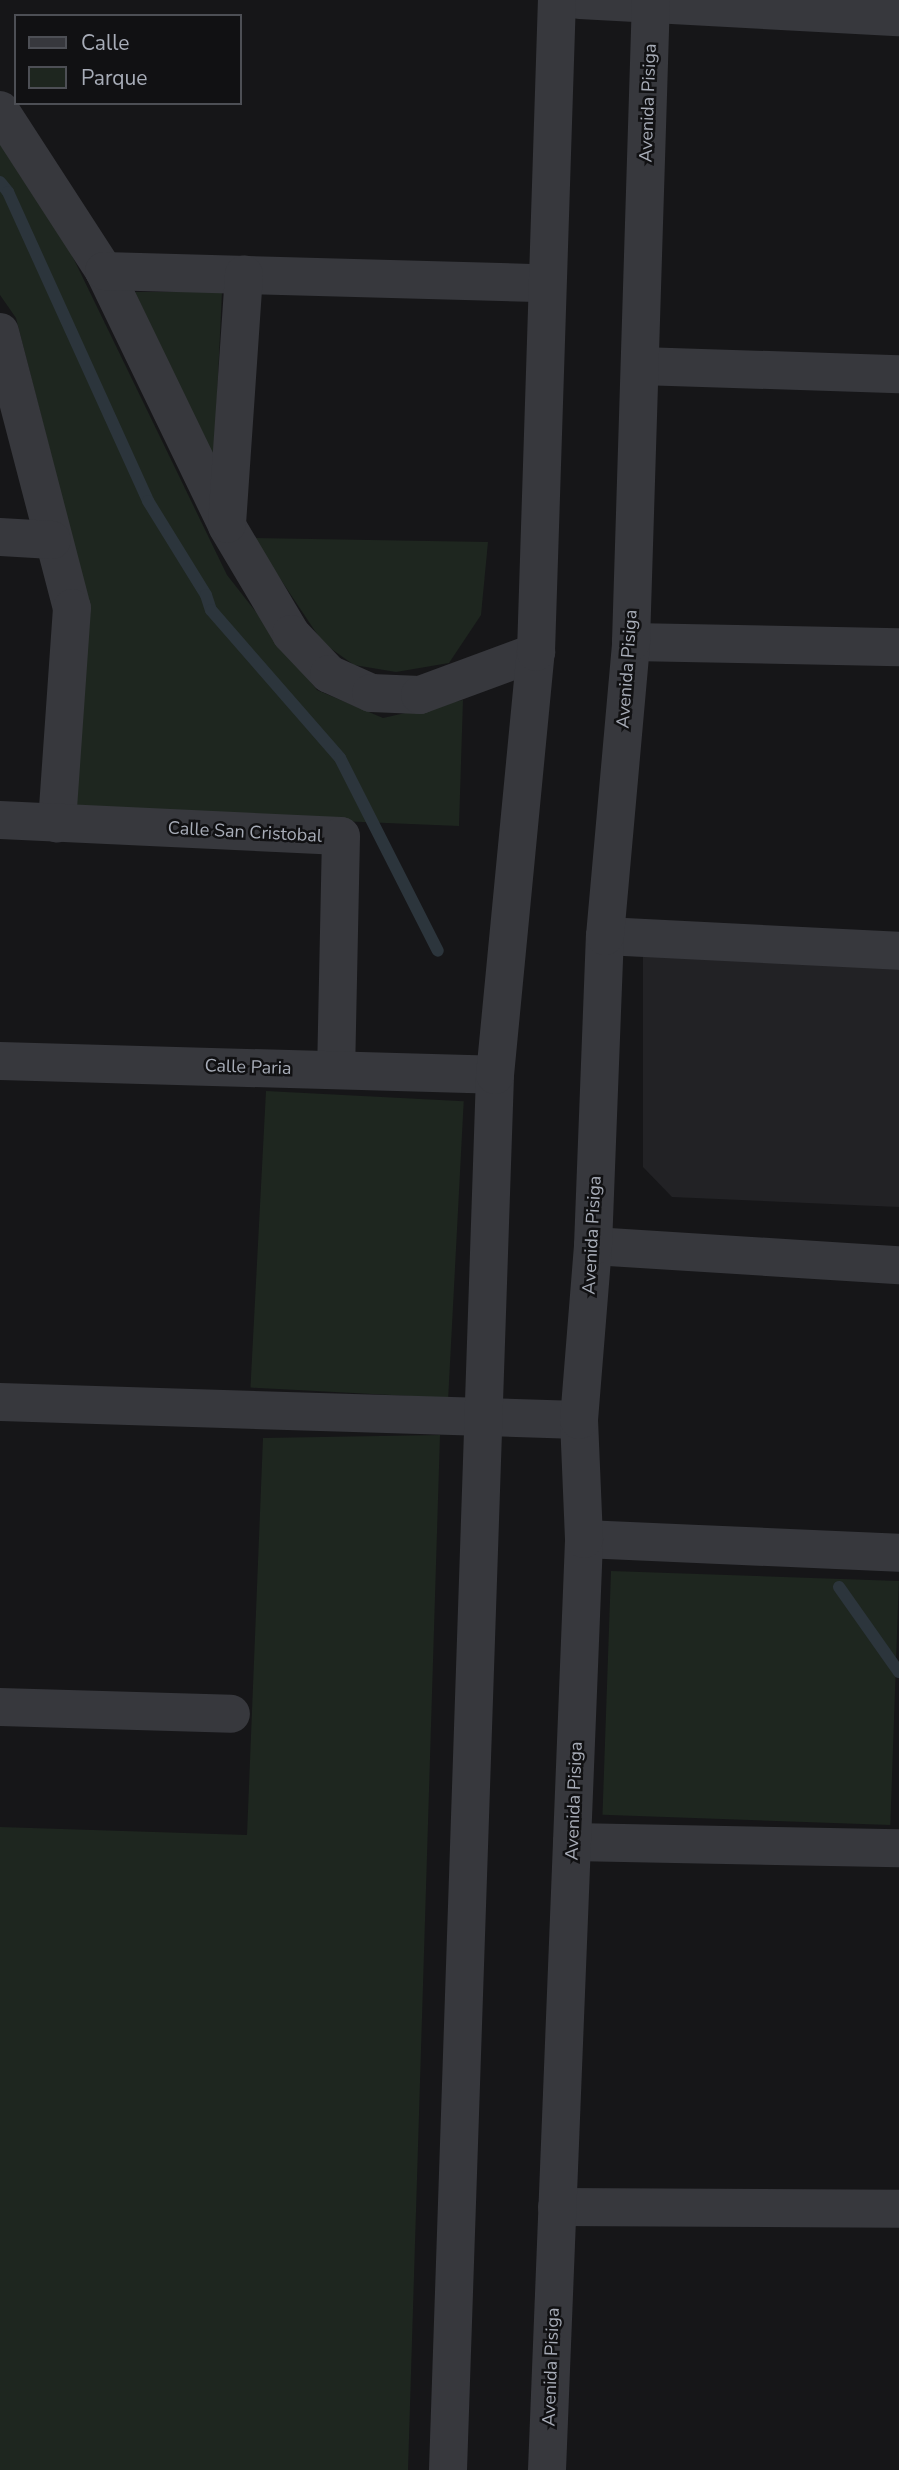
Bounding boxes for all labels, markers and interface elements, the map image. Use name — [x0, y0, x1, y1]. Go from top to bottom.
legend — [14, 14, 242, 105]
text: Calle — [81, 29, 129, 57]
street label: Avenida Pisiga — [635, 43, 661, 163]
text: Parque — [81, 64, 148, 92]
street label: Avenida Pisiga — [612, 609, 642, 729]
street label: Calle San Cristobal — [167, 817, 323, 847]
street label: Calle Paria — [204, 1055, 292, 1079]
street label: Avenida Pisiga — [578, 1175, 606, 1295]
street label: Avenida Pisiga — [561, 1741, 587, 1861]
street label: Avenida Pisiga — [538, 2307, 564, 2427]

